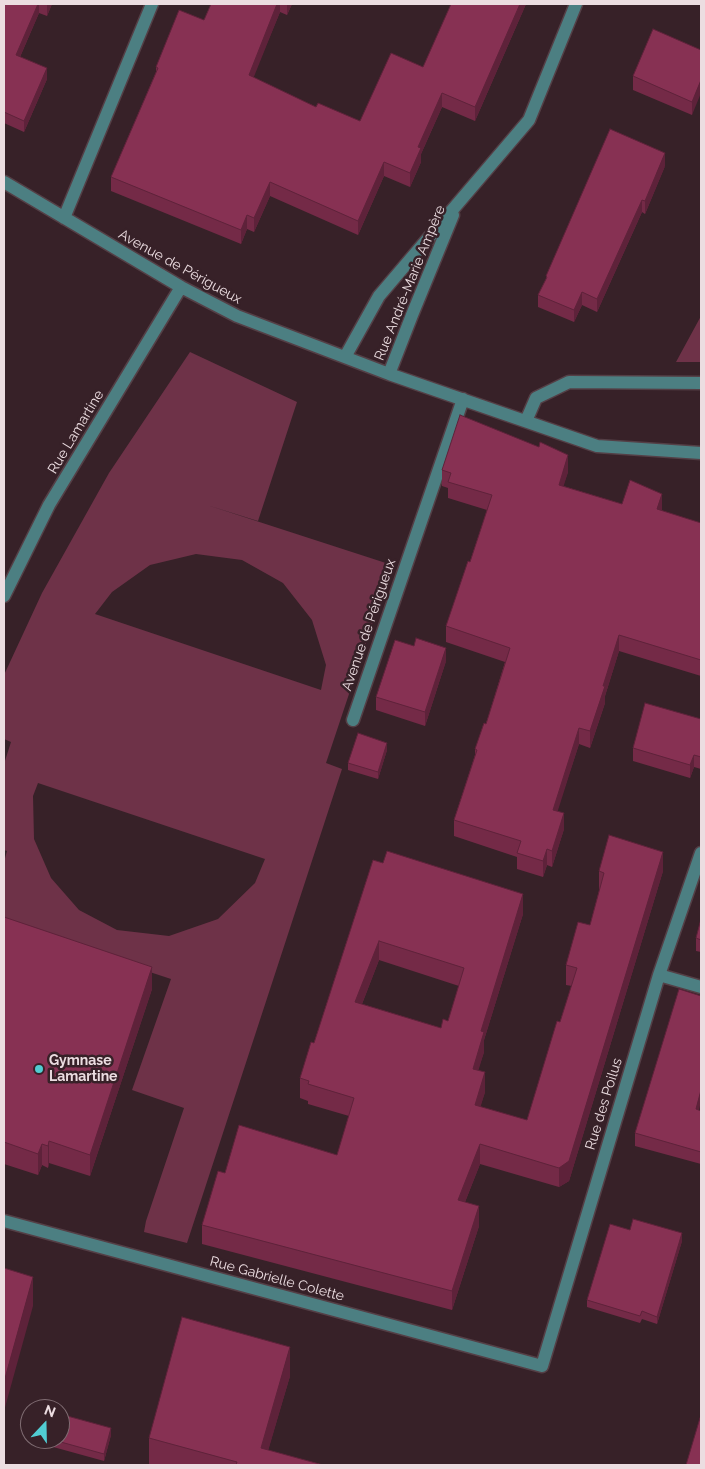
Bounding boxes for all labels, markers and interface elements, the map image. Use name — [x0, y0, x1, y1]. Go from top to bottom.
street label: Rue André-Marie Ampère — [371, 203, 449, 363]
street label: Avenue de Périgueux — [115, 226, 245, 308]
street label: Rue Lamartine — [44, 387, 108, 477]
street label: Avenue de Périgueux — [339, 557, 399, 693]
place label: Gymnase Lamartine — [49, 1053, 117, 1086]
street label: Rue des Poilus — [582, 1056, 626, 1152]
marker: Gymnase Lamartine — [33, 1063, 45, 1075]
street label: Rue Gabrielle Colette — [208, 1253, 346, 1305]
north arrow — [20, 1399, 70, 1449]
text: N — [42, 1402, 58, 1420]

